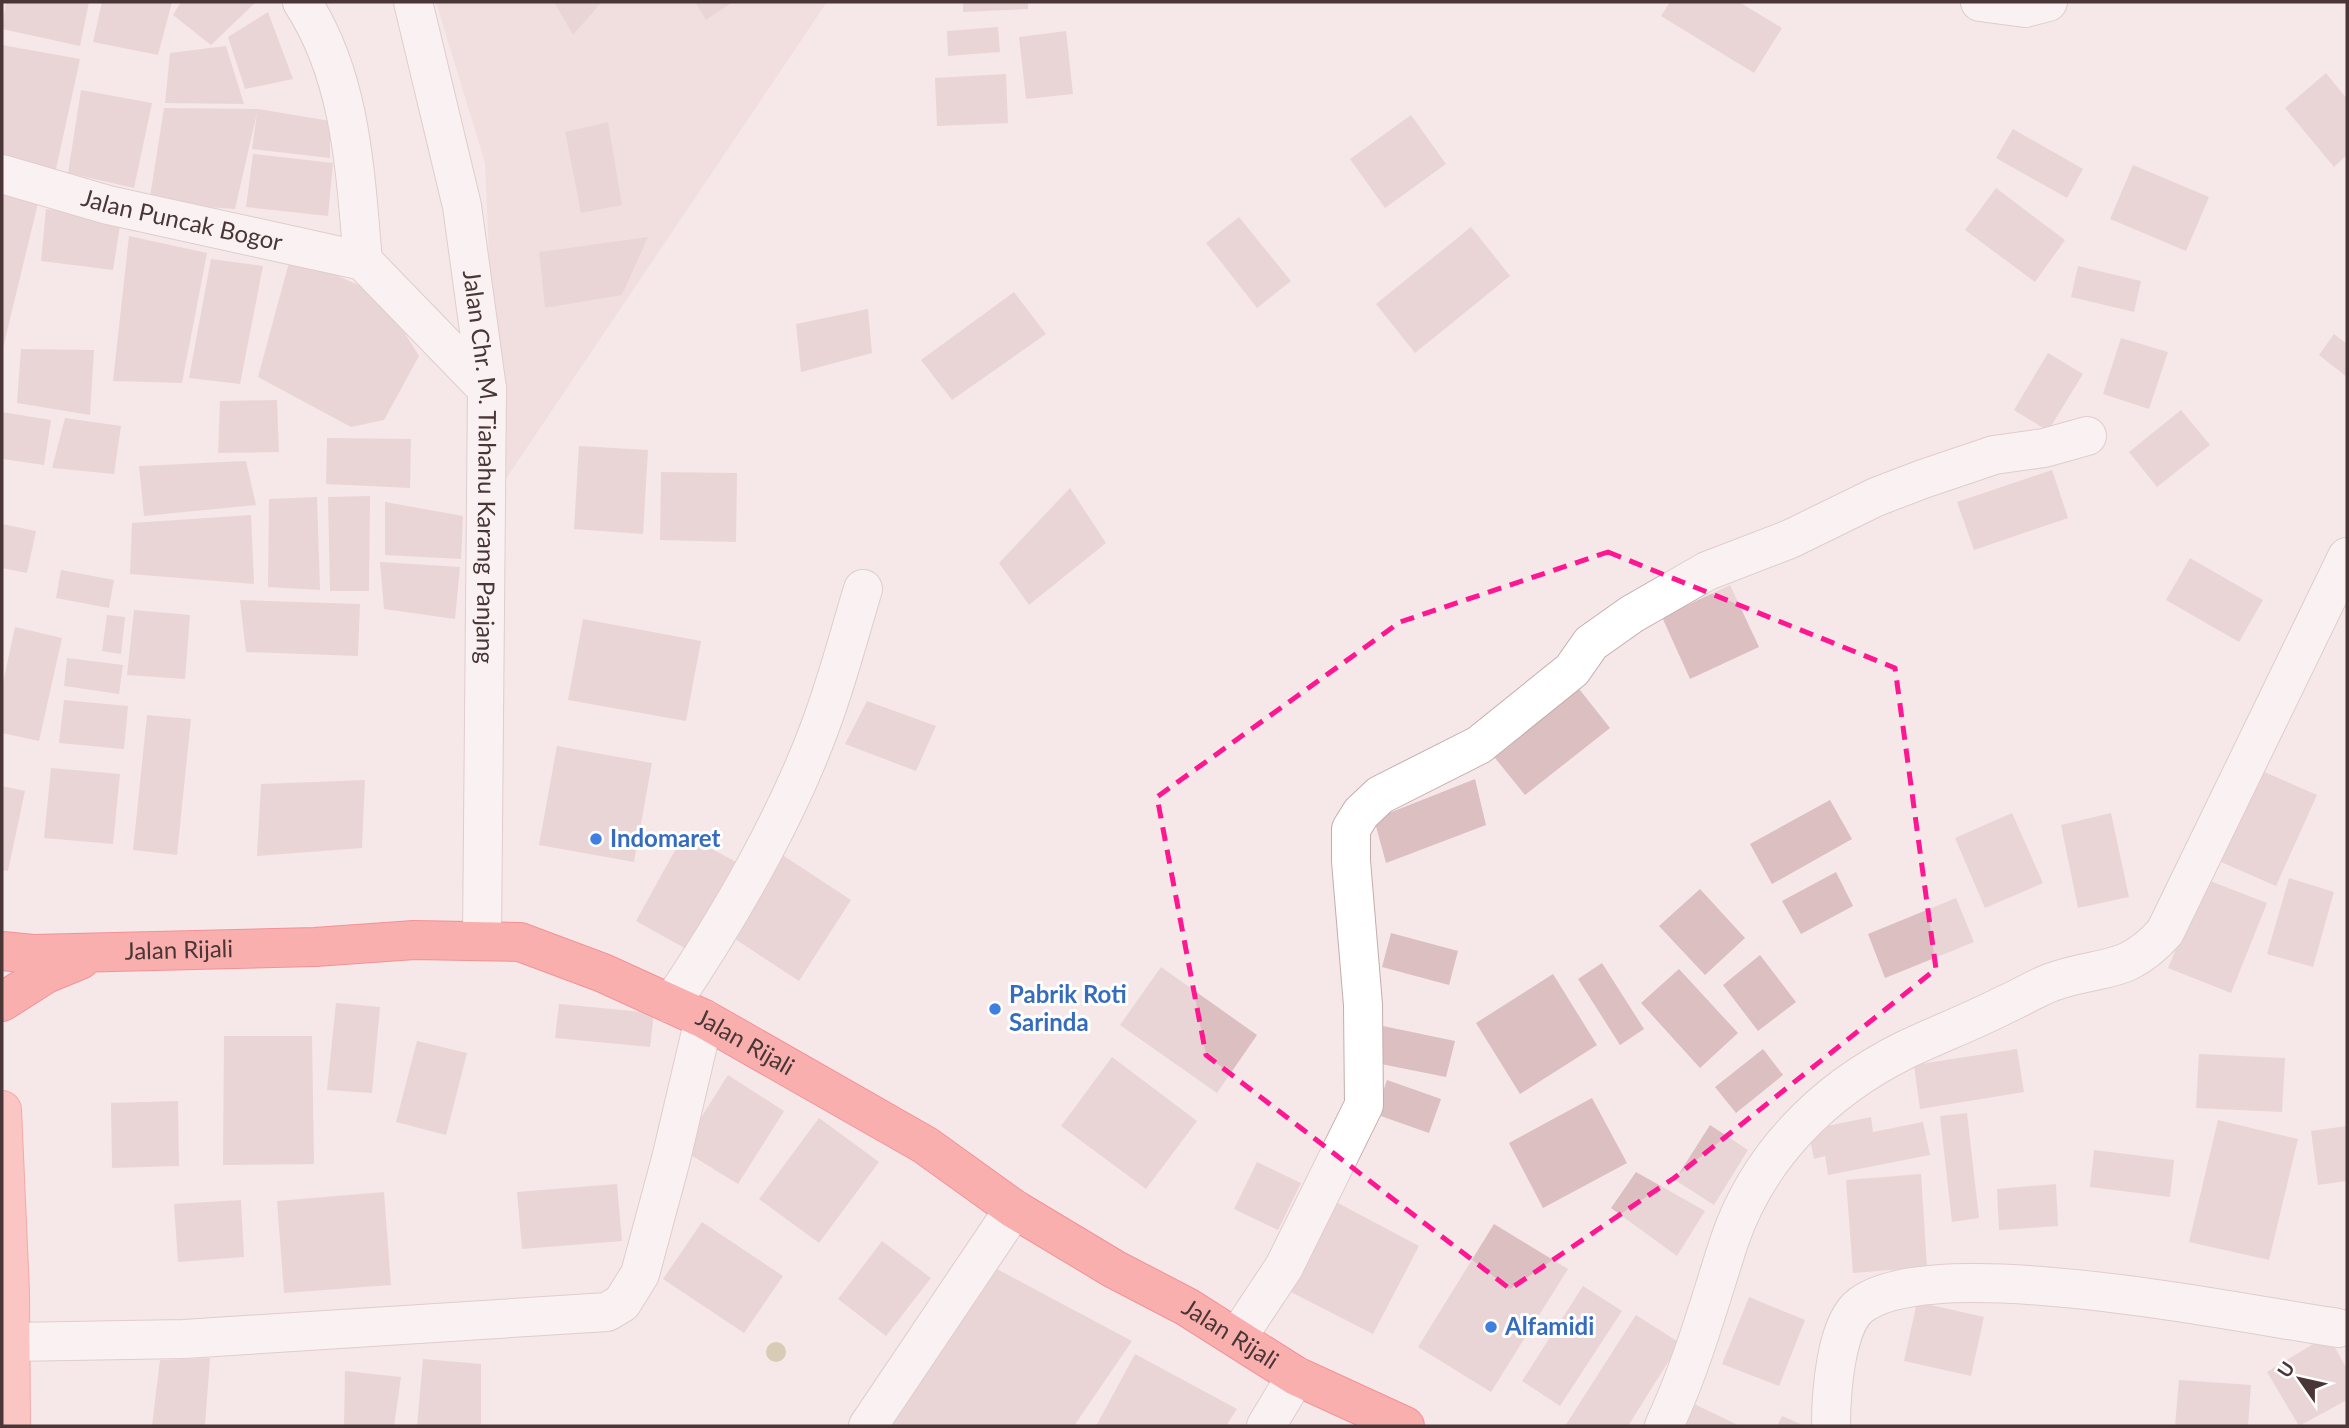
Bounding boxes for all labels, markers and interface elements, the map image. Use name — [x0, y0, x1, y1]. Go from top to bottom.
street label: Jalan Puncak Bogor — [78, 182, 286, 256]
street label: Jalan Chr. M. Tiahahu Karang Panjang — [458, 268, 504, 664]
place label: Indomaret — [610, 823, 720, 852]
marker: Indomaret — [588, 831, 604, 847]
street label: Jalan Rijali — [124, 933, 233, 965]
place label: Pabrik Roti Sarinda — [1009, 979, 1127, 1036]
street label: Jalan Rijali — [692, 1001, 800, 1080]
marker: Pabrik Roti Sarinda — [987, 1001, 1003, 1017]
street label: Jalan Rijali — [1177, 1292, 1285, 1374]
place label: Alfamidi — [1504, 1311, 1594, 1340]
marker: Alfamidi — [1483, 1319, 1499, 1335]
north arrow — [2265, 1344, 2335, 1414]
text: U — [2272, 1357, 2299, 1381]

